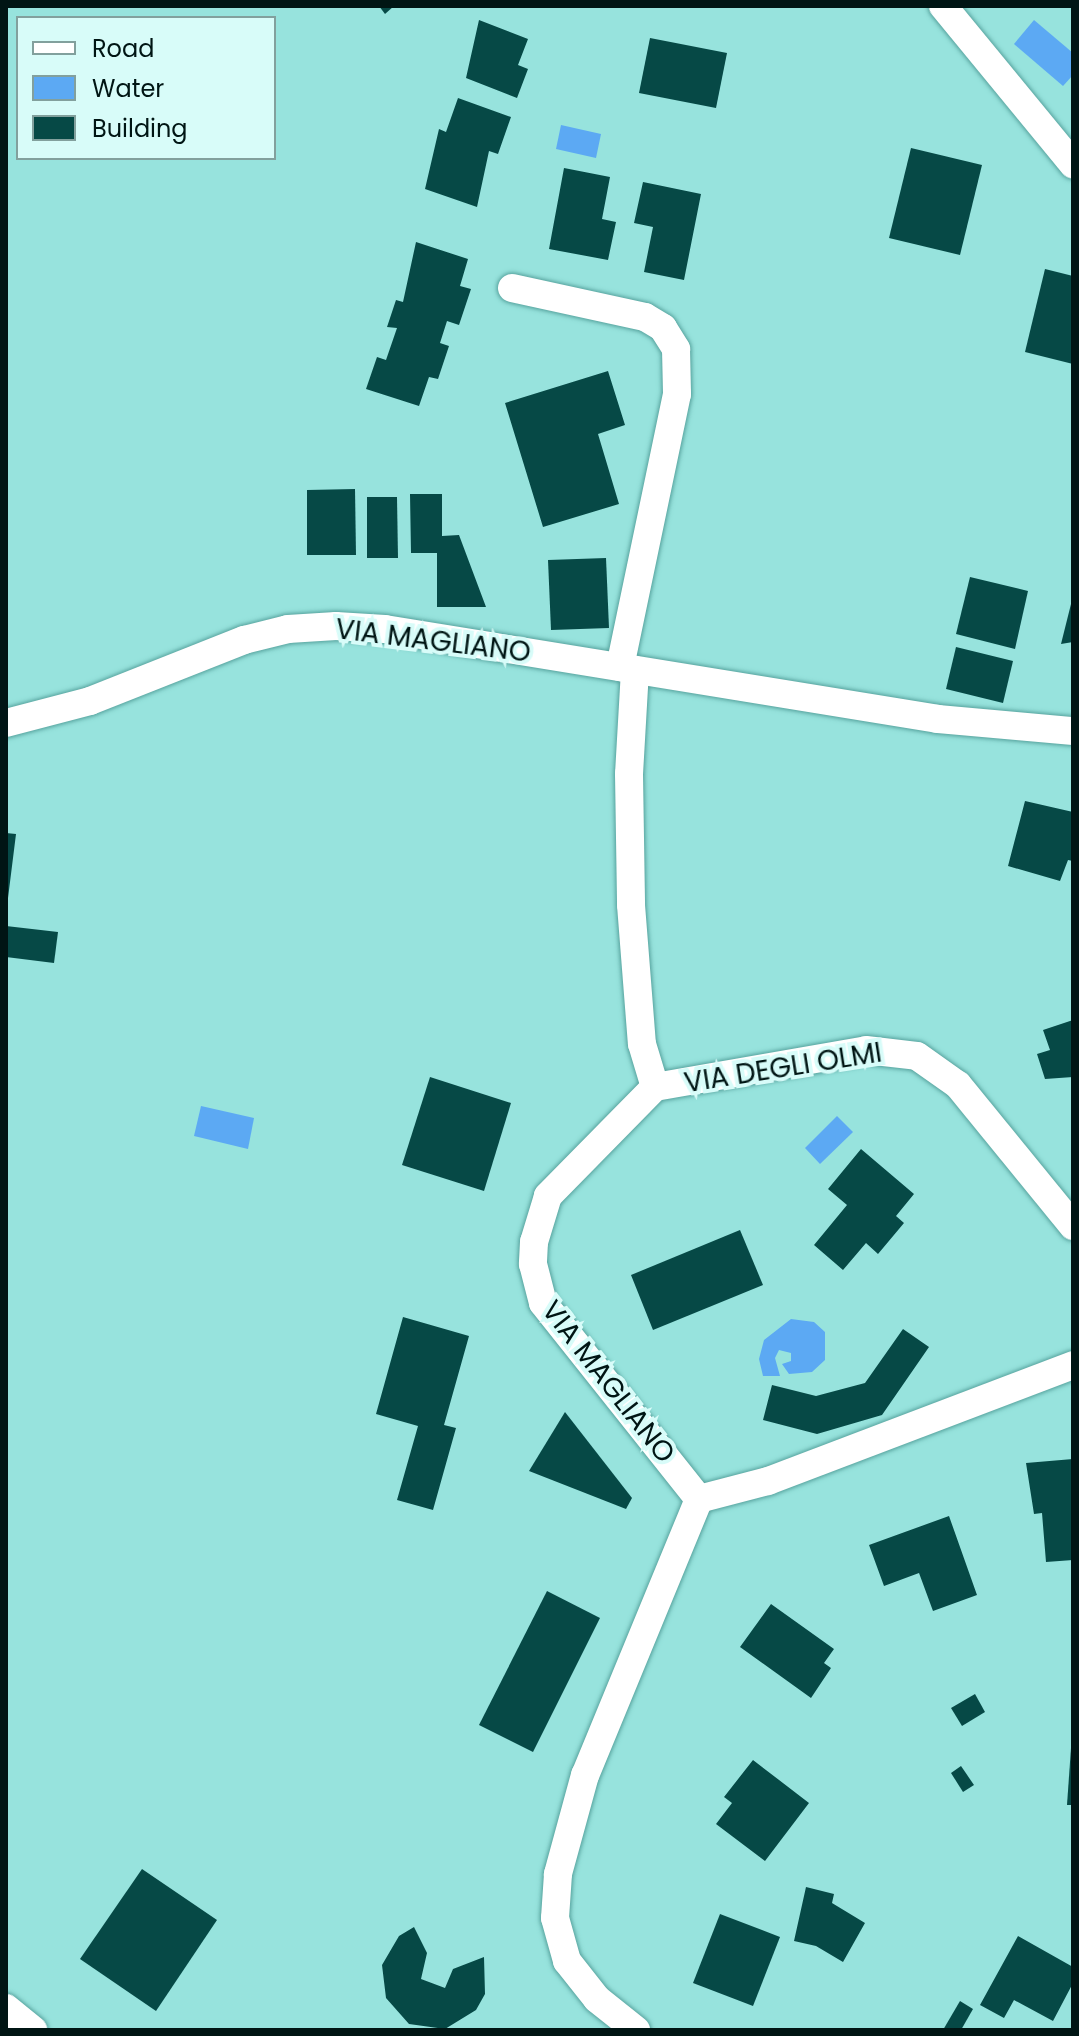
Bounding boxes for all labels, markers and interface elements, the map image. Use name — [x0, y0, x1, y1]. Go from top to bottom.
legend — [16, 16, 276, 160]
text: Road — [92, 32, 154, 65]
text: Water — [92, 72, 164, 105]
text: Building — [92, 112, 188, 145]
street label: VIA MAGLIANO — [333, 612, 533, 670]
street label: VIA DEGLI OLMI — [682, 1036, 884, 1100]
street label: VIA MAGLIANO — [534, 1294, 682, 1470]

